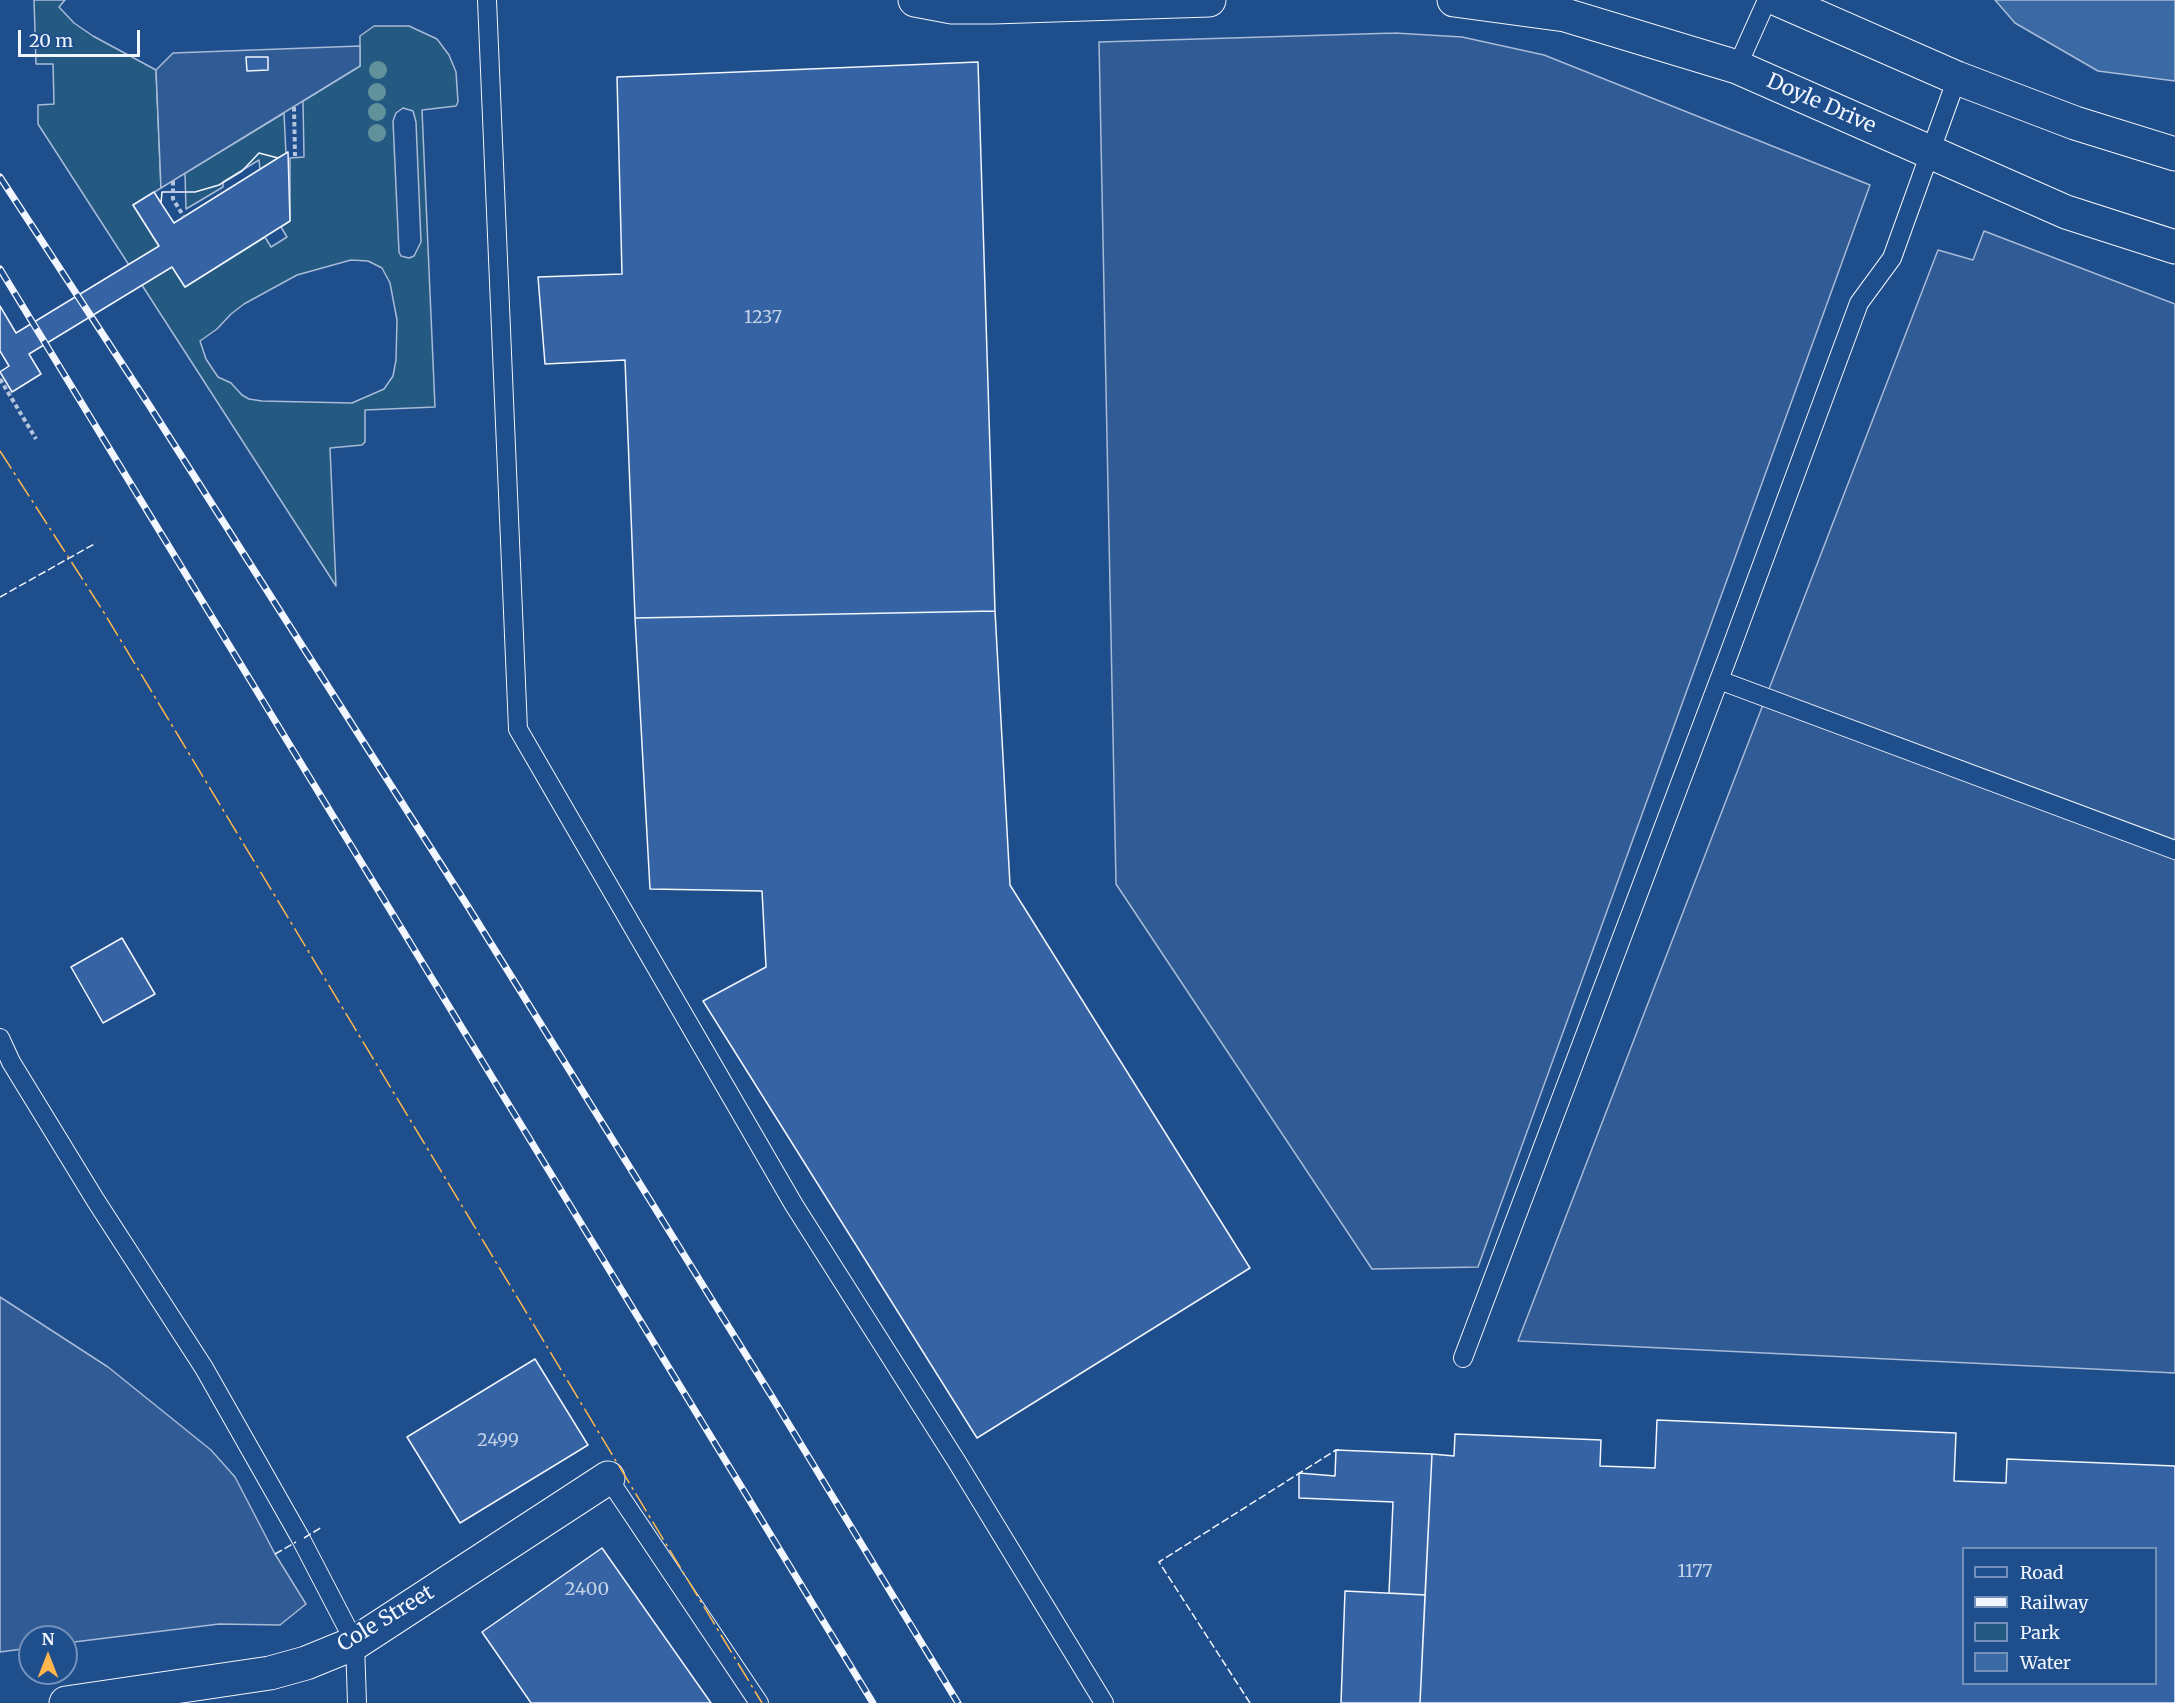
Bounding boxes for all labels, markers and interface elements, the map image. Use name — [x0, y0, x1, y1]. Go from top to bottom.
scale bar — [21, 18, 142, 56]
text: 20 m — [29, 29, 73, 52]
street label: Doyle Drive — [1762, 69, 1880, 139]
house number: 1237 — [744, 307, 782, 329]
house number: 2499 — [477, 1430, 519, 1452]
legend — [1962, 1547, 2157, 1685]
house number: 1177 — [1677, 1561, 1713, 1583]
text: Road — [2020, 1561, 2064, 1584]
house number: 2400 — [565, 1579, 609, 1601]
street label: Cole Street — [333, 1580, 439, 1658]
text: Railway — [2020, 1591, 2088, 1614]
text: Park — [2020, 1621, 2060, 1644]
north arrow — [18, 1625, 78, 1685]
text: N — [42, 1629, 54, 1649]
text: Water — [2020, 1651, 2071, 1674]

